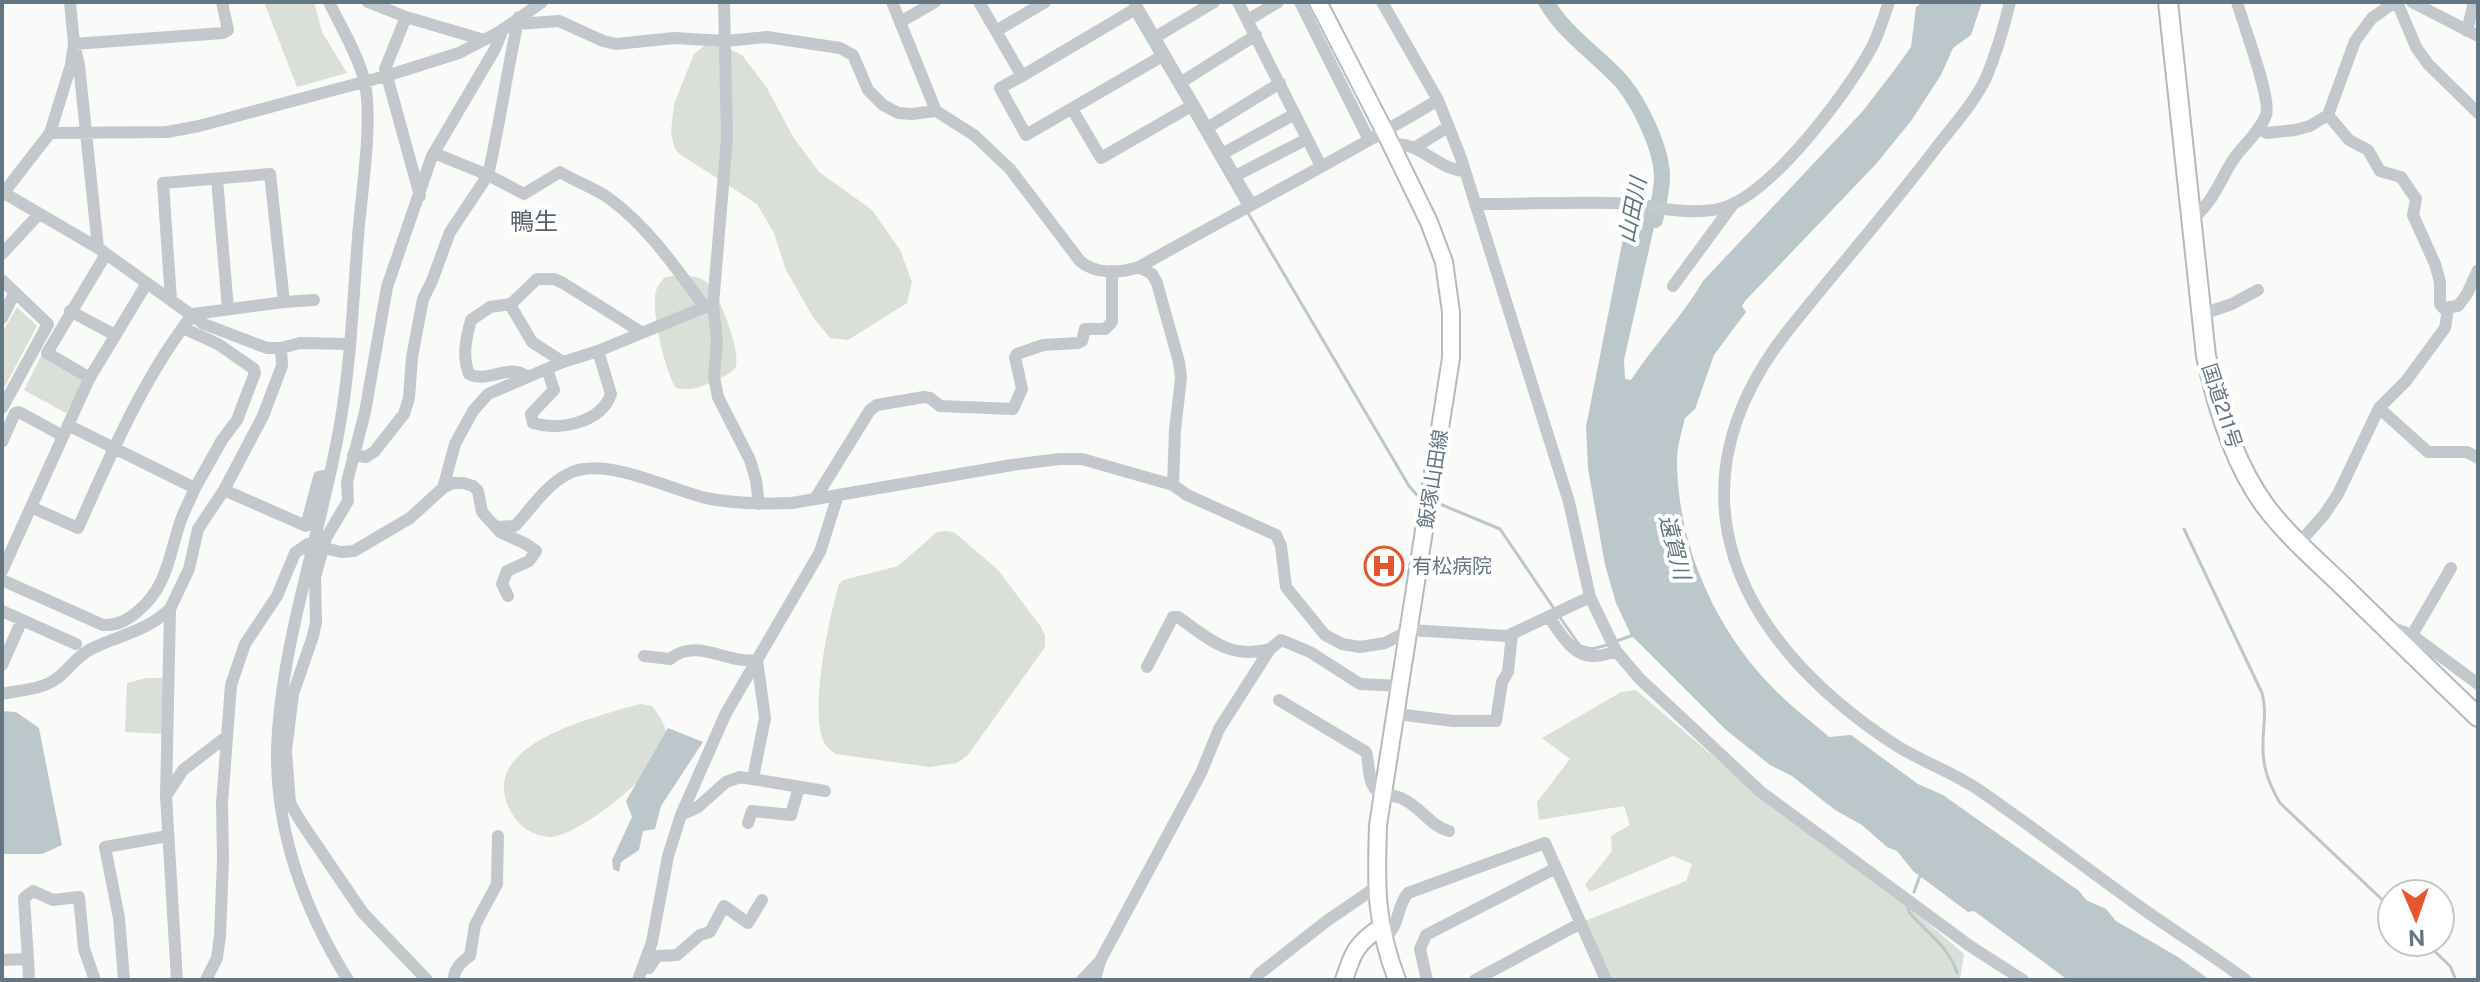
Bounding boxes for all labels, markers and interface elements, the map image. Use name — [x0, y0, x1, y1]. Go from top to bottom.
water label: 山田川 — [1613, 173, 1651, 245]
district label: 鴨生 — [510, 207, 558, 235]
street label: 国道211号 — [2197, 360, 2247, 452]
street label: 飯塚山田線 — [1413, 428, 1453, 530]
water label: 遠賀川 — [1654, 512, 1696, 584]
hospital icon: 有松病院 — [1363, 545, 1405, 587]
place label: 有松病院 — [1412, 554, 1492, 578]
north arrow — [2376, 878, 2456, 958]
text: N — [2408, 925, 2426, 951]

